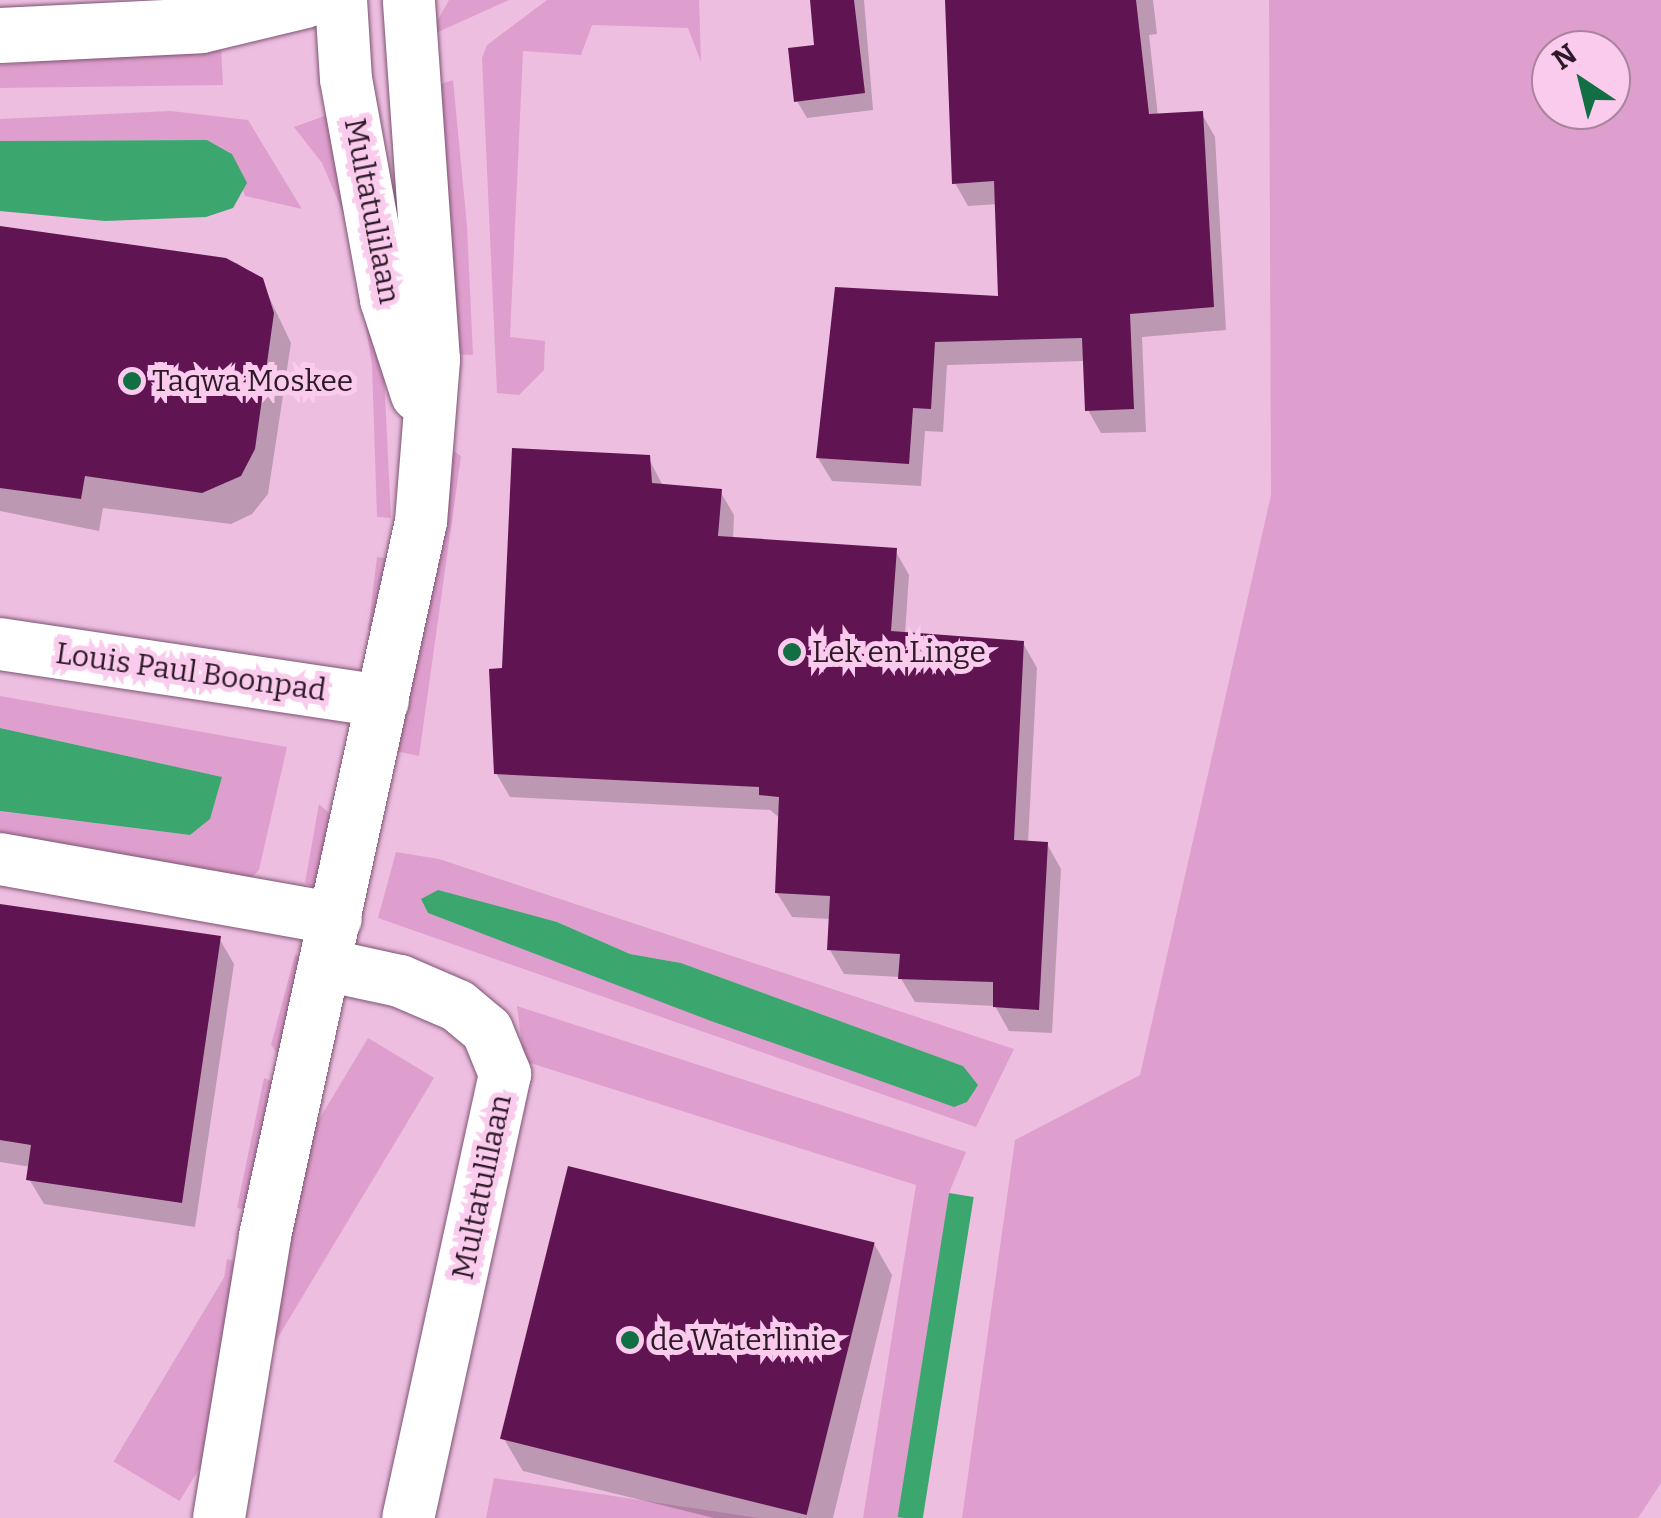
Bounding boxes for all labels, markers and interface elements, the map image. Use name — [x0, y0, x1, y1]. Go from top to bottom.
north arrow — [1531, 30, 1631, 130]
text: N — [1546, 37, 1583, 76]
street label: Multatulilaan — [336, 115, 408, 307]
place label: Taqwa Moskee — [152, 363, 353, 399]
marker: Taqwa Moskee — [121, 370, 143, 392]
place label: Lek en Linge — [812, 634, 986, 670]
street label: Louis Paul Boonpad — [53, 635, 329, 709]
marker: Lek en Linge — [781, 641, 803, 663]
street label: Multatulilaan — [445, 1091, 519, 1283]
place label: de Waterlinie — [650, 1322, 836, 1358]
marker: de Waterlinie — [619, 1329, 641, 1351]

